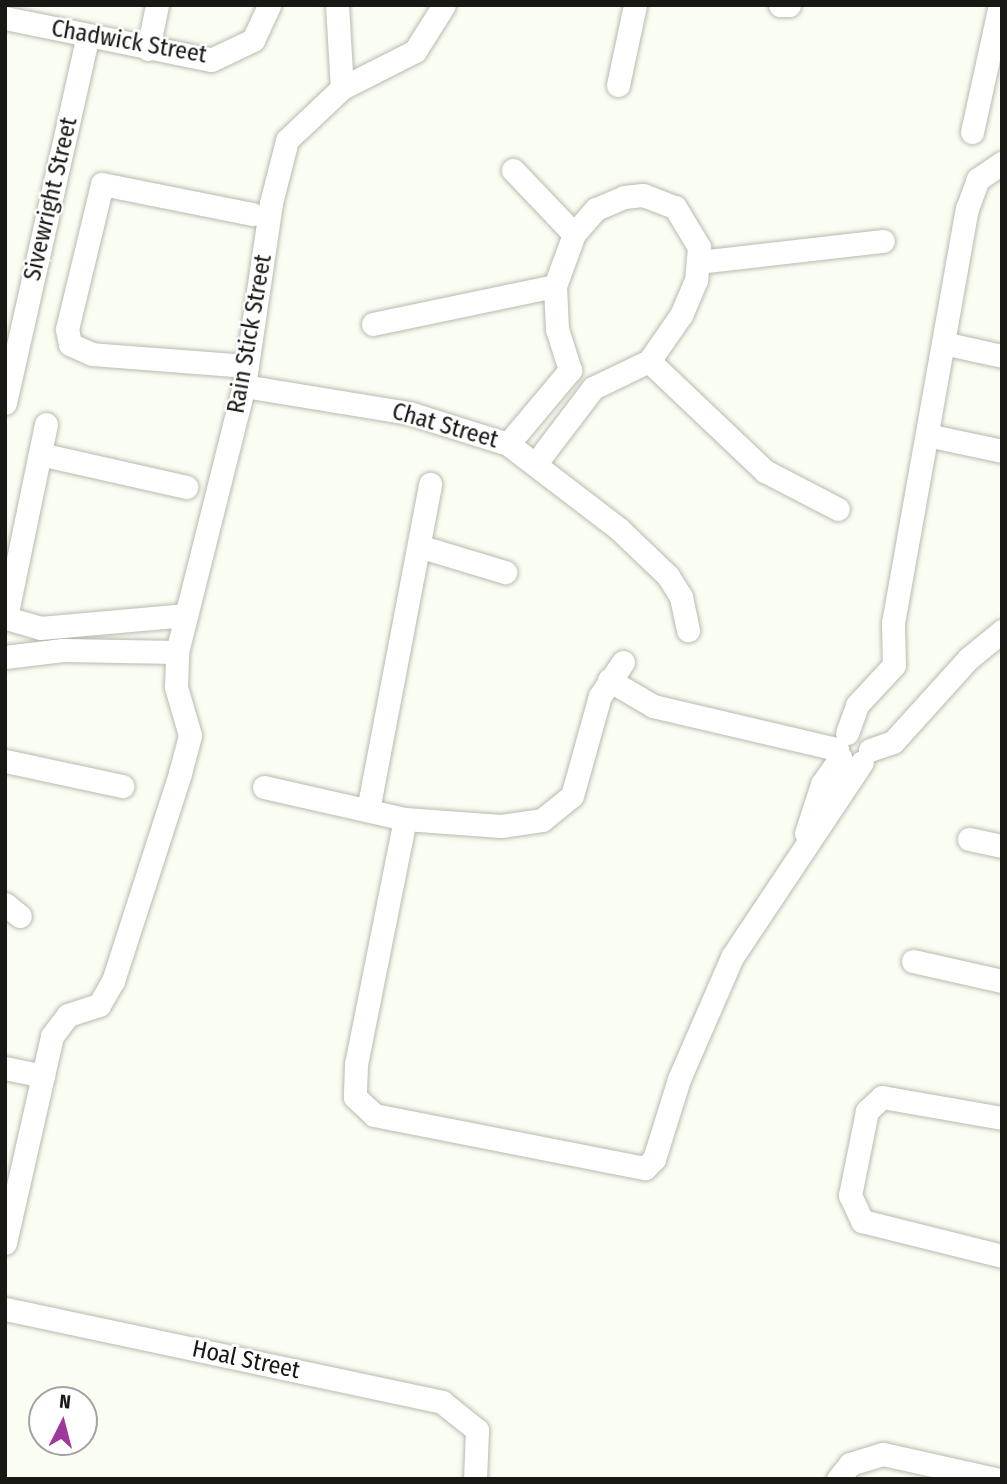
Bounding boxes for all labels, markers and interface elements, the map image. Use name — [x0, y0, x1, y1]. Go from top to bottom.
street label: Chadwick Street — [49, 14, 209, 70]
street label: Sivewright Street — [18, 114, 84, 284]
street label: Rain Stick Street — [222, 252, 278, 416]
street label: Chat Street — [389, 397, 501, 455]
street label: Hoal Street — [189, 1335, 303, 1385]
north arrow — [28, 1386, 98, 1456]
text: N — [58, 1390, 72, 1414]

